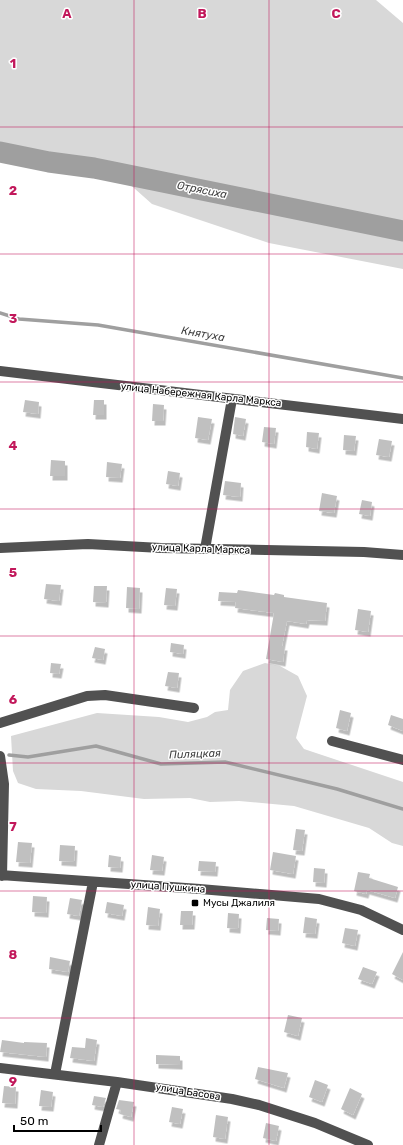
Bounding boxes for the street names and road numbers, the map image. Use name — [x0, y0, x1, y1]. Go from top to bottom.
street label: улица Набережная Карла Маркса — [120, 381, 282, 409]
street label: улица Карла Маркса — [152, 541, 250, 557]
street label: улица Пушкина — [130, 878, 206, 896]
street label: улица Басова — [155, 1081, 221, 1103]

